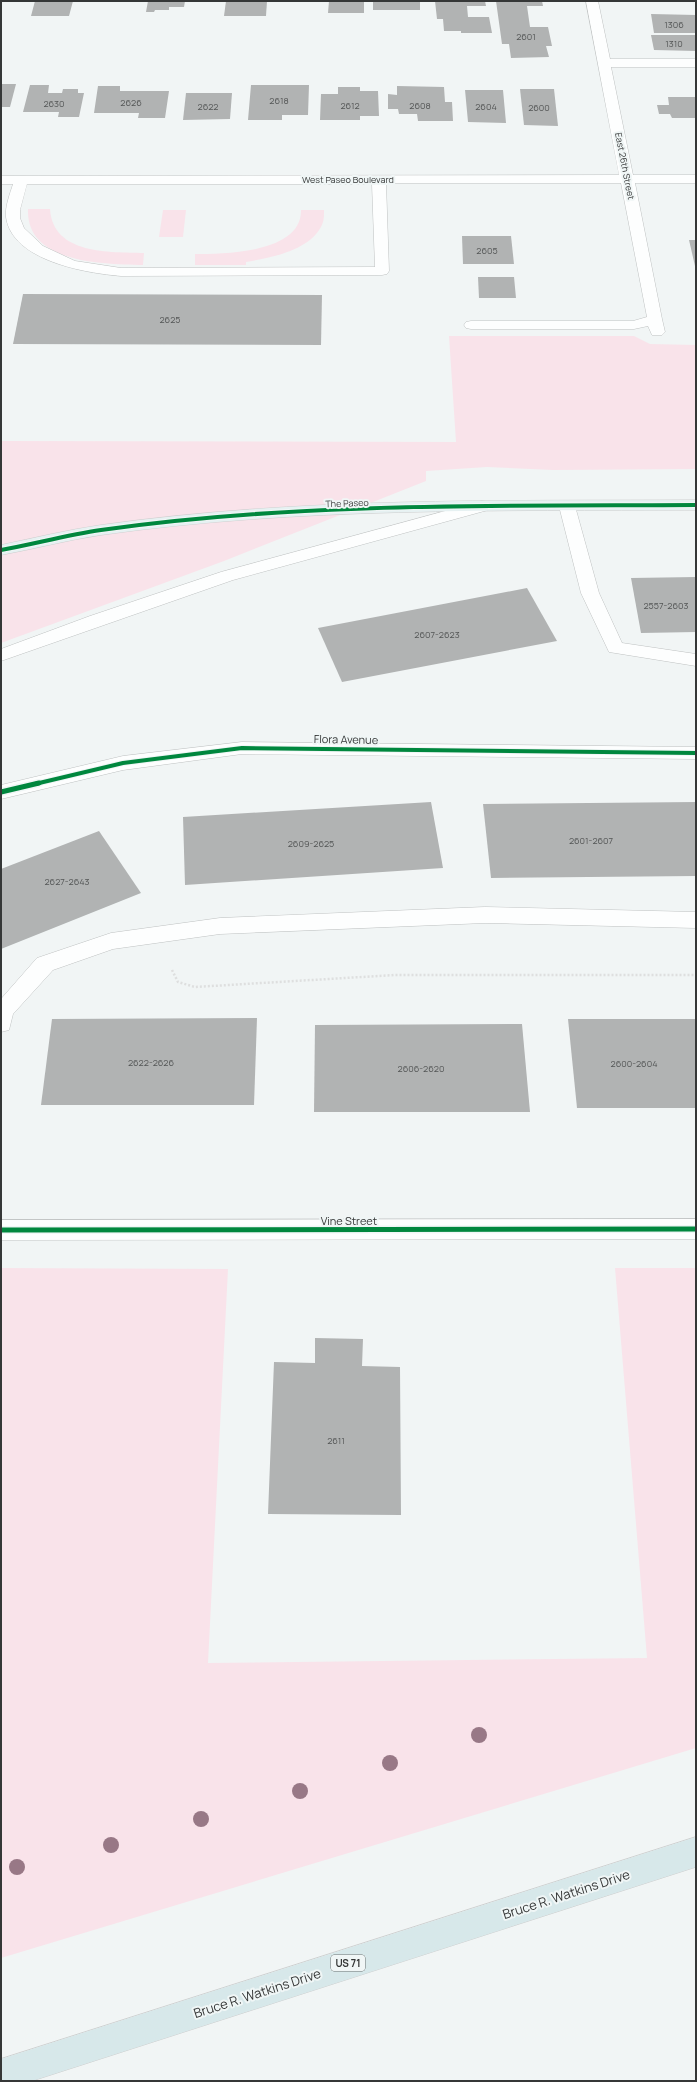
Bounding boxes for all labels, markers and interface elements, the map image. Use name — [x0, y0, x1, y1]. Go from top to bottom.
house number: 1306 — [664, 18, 684, 31]
house number: 2601 — [516, 30, 536, 43]
house number: 1310 — [665, 37, 683, 50]
house number: 2618 — [269, 94, 289, 107]
house number: 2626 — [120, 96, 142, 109]
house number: 2630 — [43, 97, 65, 110]
house number: 2612 — [340, 99, 360, 112]
house number: 2608 — [409, 99, 431, 112]
house number: 2622 — [198, 100, 218, 113]
house number: 2604 — [475, 100, 497, 113]
house number: 2600 — [528, 101, 550, 114]
street label: East 26th Street — [612, 131, 638, 201]
street label: West Paseo Boulevard — [302, 173, 394, 186]
house number: 2605 — [476, 244, 498, 257]
house number: 2625 — [159, 313, 181, 326]
street label: The Paseo — [325, 496, 369, 510]
house number: 2557-2603 — [643, 599, 689, 612]
house number: 2607-2623 — [414, 628, 460, 641]
street label: Flora Avenue — [314, 731, 379, 747]
house number: 2601-2607 — [569, 834, 614, 847]
house number: 2609-2625 — [288, 837, 334, 850]
house number: 2627-2643 — [44, 875, 90, 888]
house number: 2622-2626 — [128, 1056, 175, 1069]
house number: 2600-2604 — [611, 1057, 657, 1070]
house number: 2606-2620 — [398, 1062, 444, 1075]
street label: Vine Street — [321, 1213, 377, 1228]
house number: 2611 — [327, 1434, 345, 1447]
street label: Bruce R. Watkins Drive — [500, 1865, 632, 1923]
road number: US 71 — [331, 1955, 365, 1971]
street label: Bruce R. Watkins Drive — [191, 1964, 323, 2022]

